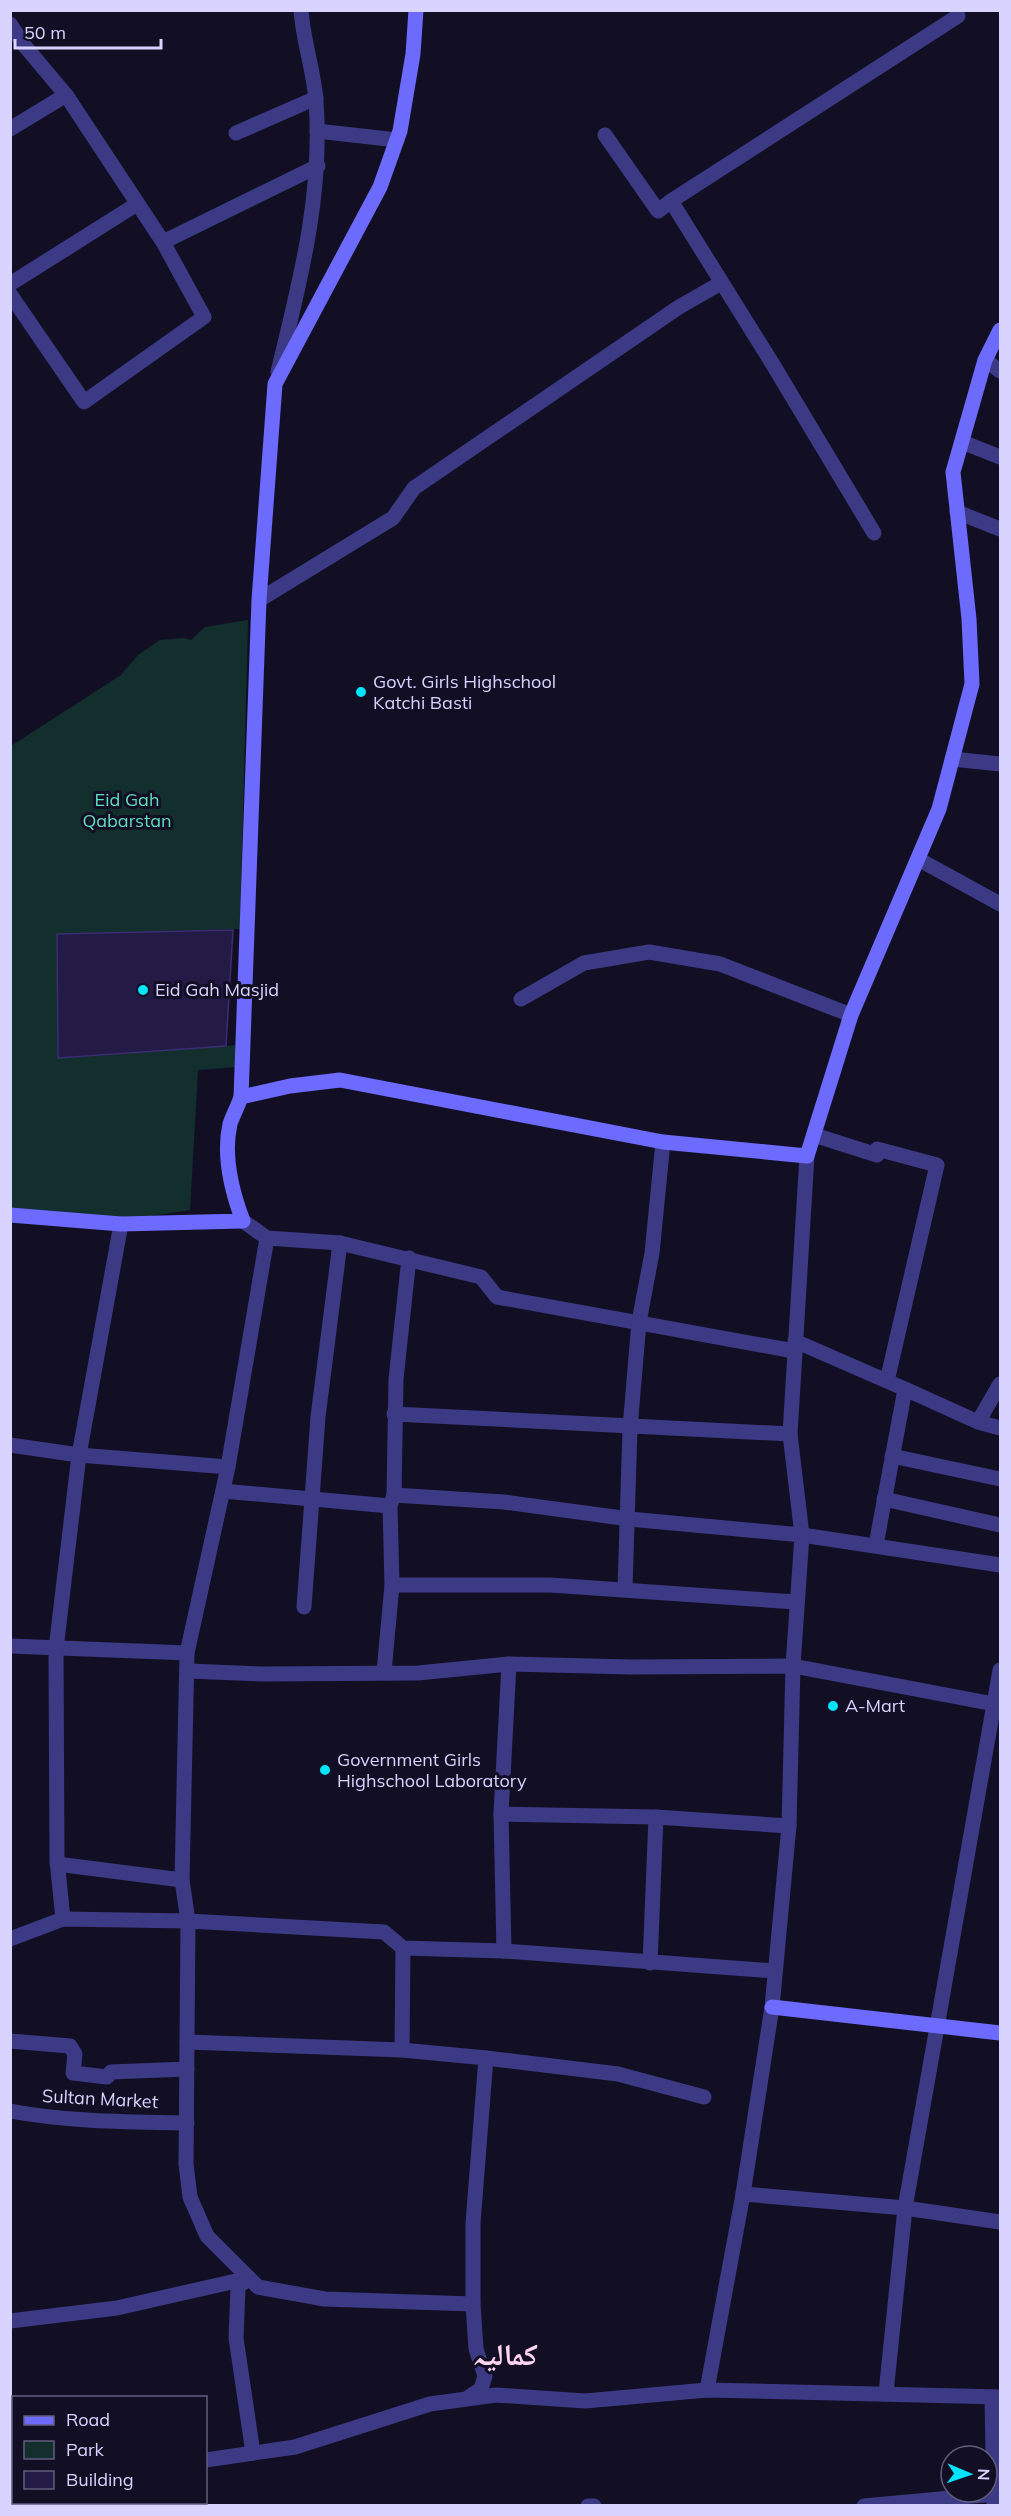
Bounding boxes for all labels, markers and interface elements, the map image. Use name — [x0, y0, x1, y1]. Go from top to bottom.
scale bar — [15, 12, 160, 50]
text: 50 m — [24, 21, 66, 44]
place label: Govt. Girls Highschool Katchi Basti — [373, 670, 556, 714]
marker: Govt. Girls Highschool Katchi Basti — [354, 685, 368, 699]
park label: Eid Gah Qabarstan — [82, 788, 172, 832]
place label: Eid Gah Masjid — [155, 978, 279, 1001]
marker: Eid Gah Masjid — [136, 983, 150, 997]
place label: A-Mart — [845, 1694, 905, 1717]
marker: A-Mart — [826, 1699, 840, 1713]
place label: Government Girls Highschool Laboratory — [337, 1748, 527, 1792]
marker: Government Girls Highschool Laboratory — [318, 1763, 332, 1777]
street label: Sultan Market — [41, 2084, 159, 2113]
district label: کمالیہ — [472, 2335, 538, 2373]
legend — [12, 2396, 207, 2504]
text: Road — [66, 2408, 110, 2431]
text: Park — [66, 2438, 105, 2461]
north arrow — [939, 2444, 999, 2504]
text: Building — [66, 2468, 134, 2491]
text: N — [974, 2468, 994, 2481]

